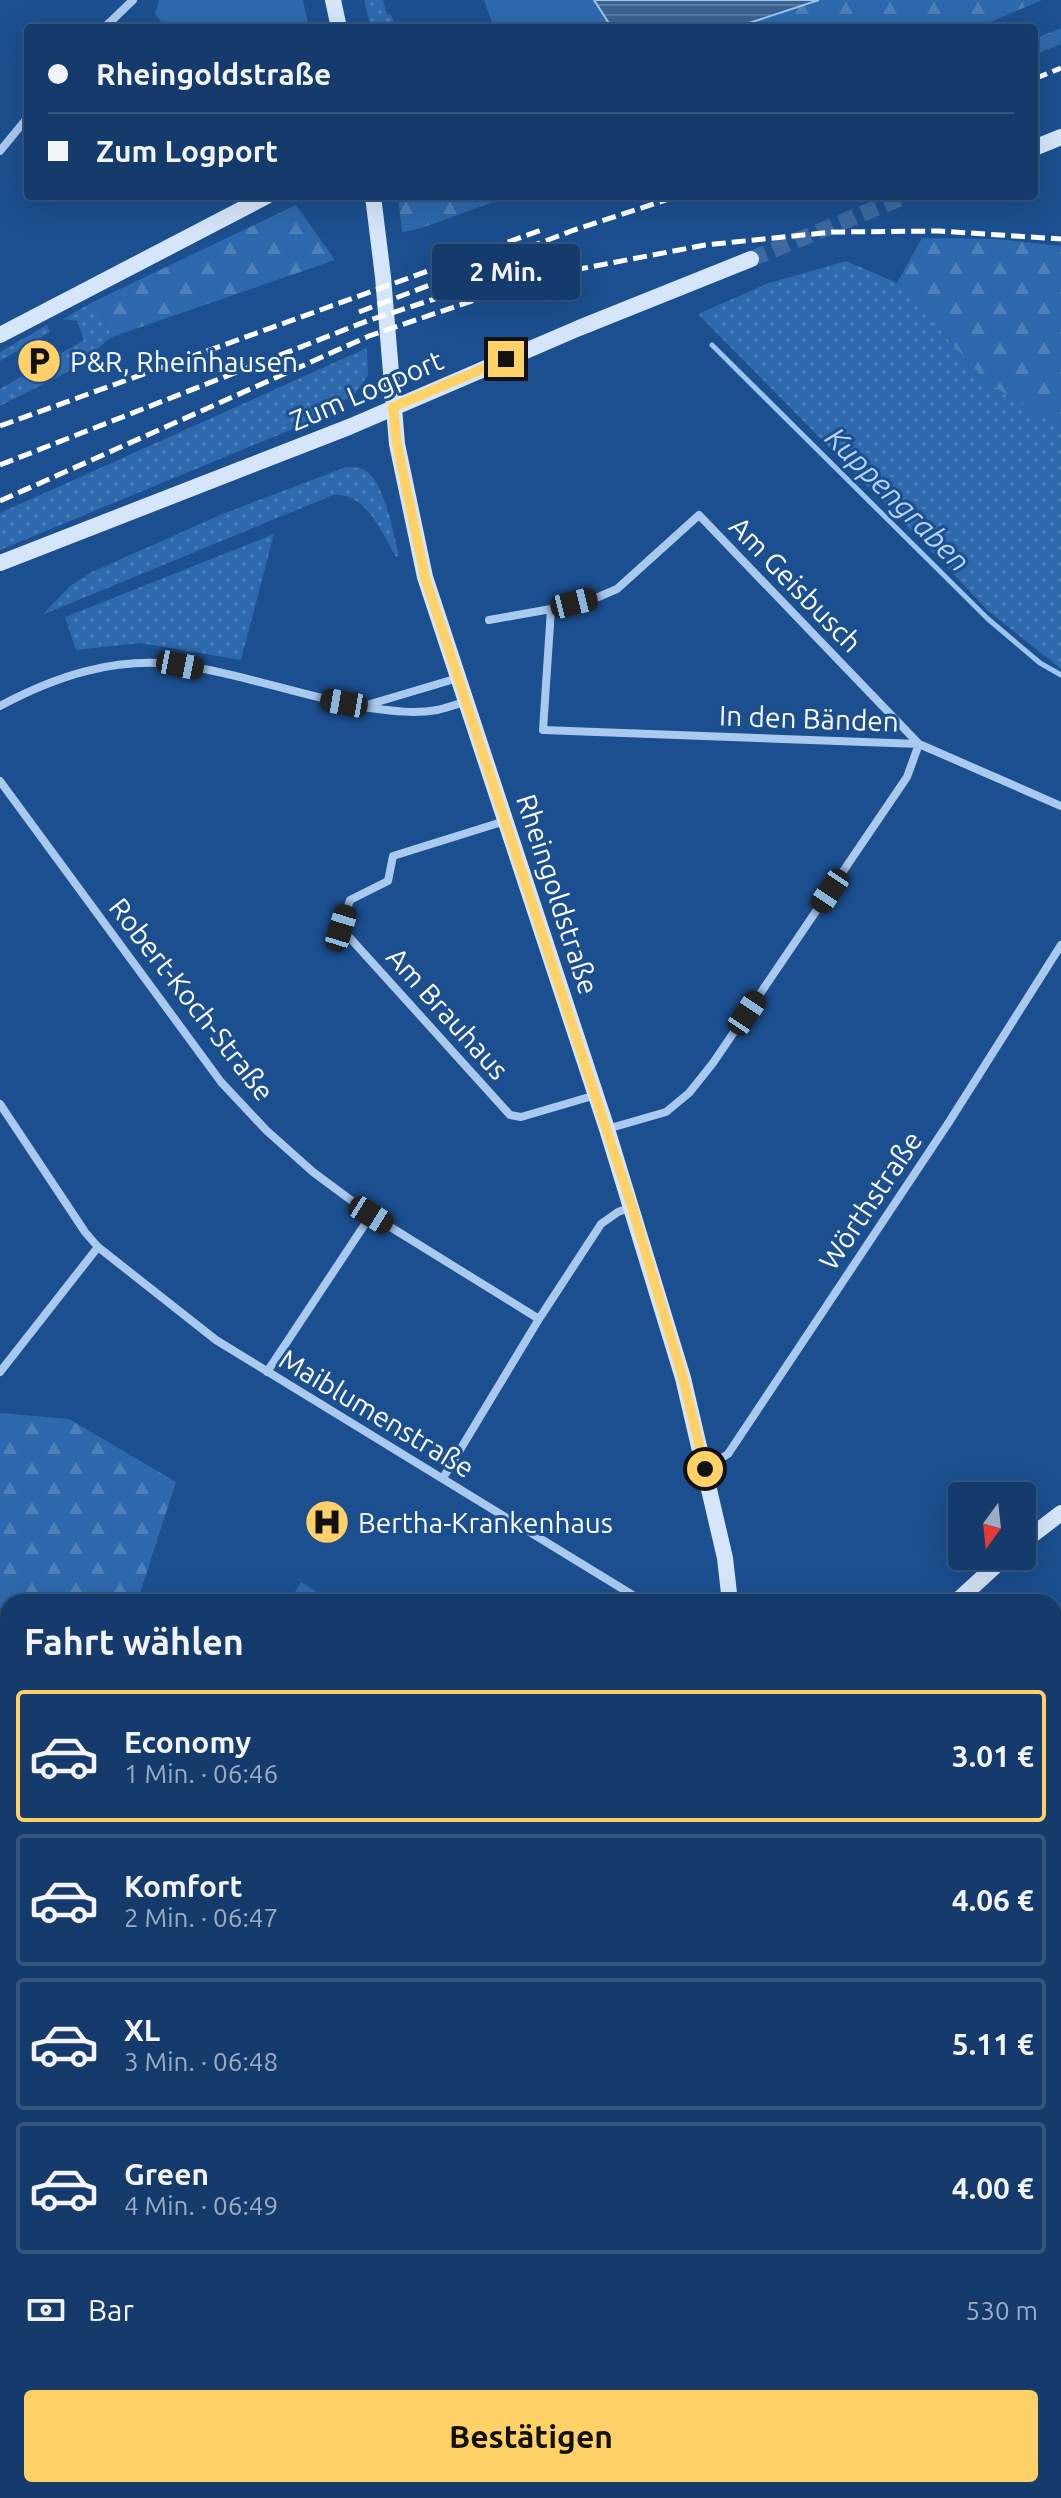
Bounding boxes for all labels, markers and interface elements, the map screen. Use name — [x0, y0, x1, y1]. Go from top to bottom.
text: Rheingoldstraße — [96, 57, 331, 91]
text: Zum Logport — [96, 134, 278, 168]
callout: 2 Min. — [432, 243, 580, 299]
text: 2 Min. — [470, 257, 542, 286]
parking icon: P&R, Rheinhausen — [15, 337, 63, 385]
route end — [488, 341, 524, 377]
street label: Zum Logport — [285, 344, 447, 436]
place label: P&R, Rheinhausen — [70, 346, 298, 377]
water label: Kuppengraben — [819, 420, 977, 578]
street label: Am Geisbusch — [724, 510, 868, 658]
car — [548, 586, 600, 620]
car — [154, 649, 206, 681]
car — [318, 687, 370, 719]
street label: In den Bänden — [719, 699, 899, 737]
street label: Rheingoldstraße — [511, 790, 605, 998]
car — [807, 864, 853, 918]
street label: Robert-Koch-Straße — [104, 892, 280, 1106]
car — [323, 902, 359, 954]
street label: Am Brauhaus — [381, 941, 515, 1085]
car — [724, 986, 770, 1040]
street label: Wörthstraße — [812, 1125, 928, 1275]
car — [344, 1192, 398, 1238]
street label: Maiblumenstraße — [274, 1343, 480, 1483]
route start — [687, 1451, 723, 1487]
north arrow — [948, 1482, 1036, 1570]
map controls — [948, 1482, 1036, 1570]
hospital icon: Bertha-Krankenhaus — [303, 1498, 351, 1546]
place label: Bertha-Krankenhaus — [358, 1507, 613, 1538]
text: Fahrt wählen — [24, 1621, 244, 1662]
icon: car — [28, 1720, 100, 1792]
text: Economy — [124, 1725, 251, 1759]
text: 3.01 € — [952, 1739, 1034, 1773]
text: 1 Min. · 06:46 — [124, 1759, 278, 1788]
icon: car — [28, 1864, 100, 1936]
text: Komfort — [124, 1869, 242, 1903]
text: 4.06 € — [952, 1883, 1034, 1917]
text: 2 Min. · 06:47 — [124, 1903, 278, 1932]
icon: car — [28, 2008, 100, 2080]
text: XL — [124, 2013, 160, 2047]
text: 5.11 € — [952, 2027, 1034, 2061]
text: 3 Min. · 06:48 — [124, 2047, 278, 2076]
icon: car — [28, 2152, 100, 2224]
text: Green — [124, 2157, 209, 2191]
text: 4.00 € — [952, 2171, 1034, 2205]
text: 4 Min. · 06:49 — [124, 2191, 278, 2220]
icon: cash — [24, 2288, 68, 2332]
text: Bar — [88, 2293, 134, 2327]
text: 530 m — [966, 2296, 1038, 2325]
button: Bestätigen — [24, 2390, 1038, 2482]

